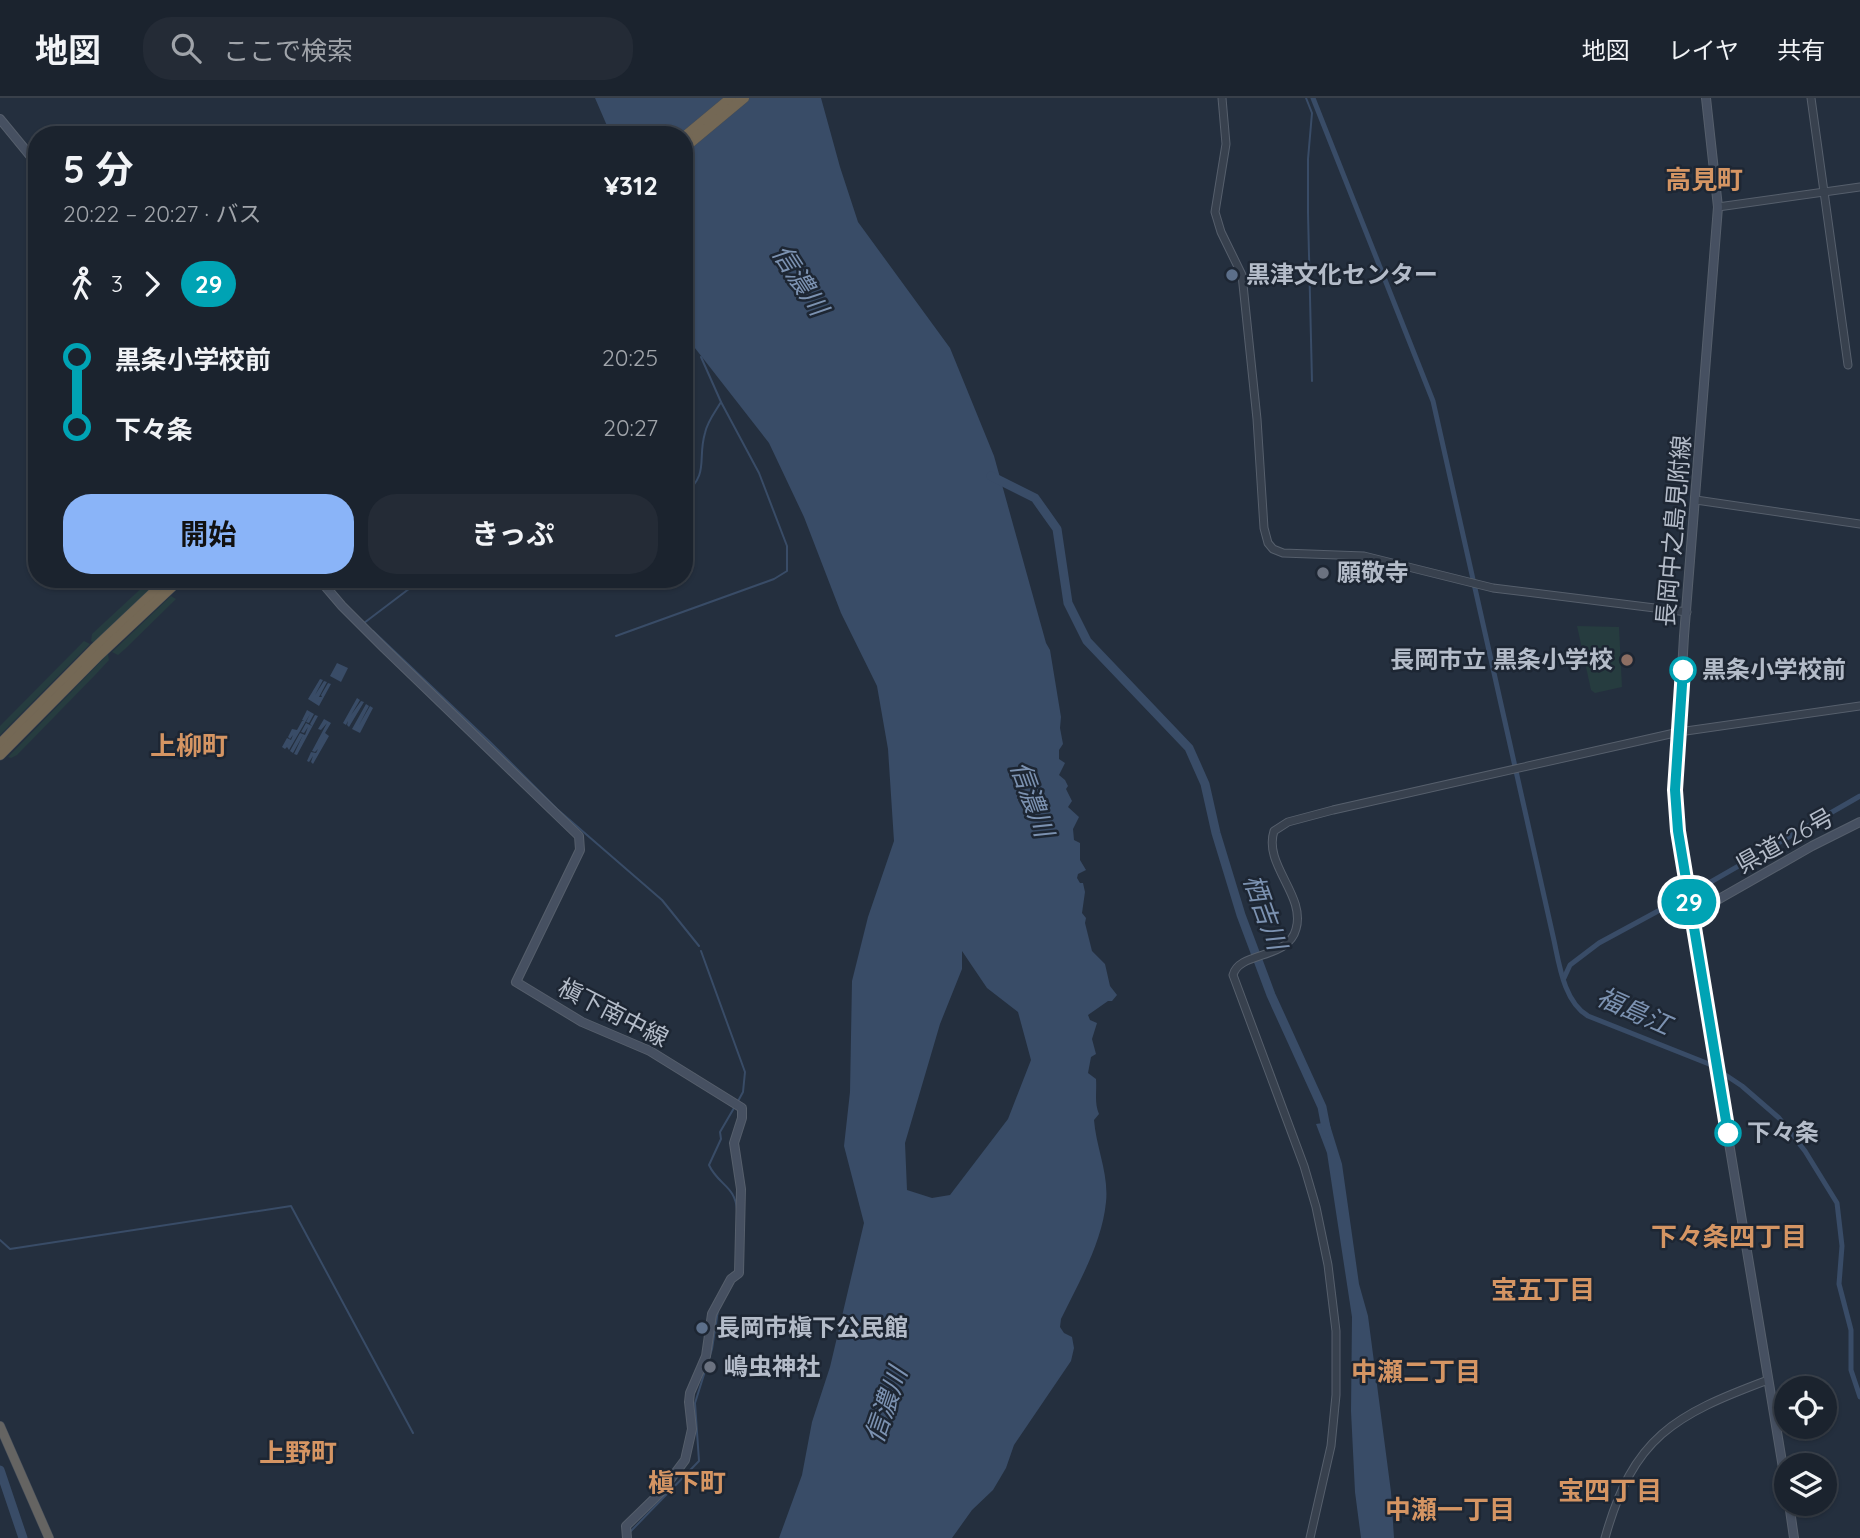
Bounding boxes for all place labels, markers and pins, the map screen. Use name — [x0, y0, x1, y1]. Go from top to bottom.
place label: 黒津文化センター — [1246, 259, 1438, 289]
marker: 黒津文化センター — [1224, 267, 1240, 283]
place label: 願敬寺 — [1337, 557, 1409, 587]
marker: 願敬寺 — [1315, 565, 1331, 581]
place label: 長岡市立 黒条小学校 — [1390, 644, 1613, 674]
marker: 長岡市立 黒条小学校 — [1619, 652, 1635, 668]
place label: 黒条小学校前 — [1702, 654, 1846, 684]
marker: 黒条小学校前 — [1670, 657, 1696, 683]
place label: 下々条 — [1747, 1117, 1819, 1147]
marker: 下々条 — [1715, 1120, 1741, 1146]
place label: 長岡市槇下公民館 — [716, 1312, 908, 1342]
marker: 長岡市槇下公民館 — [694, 1320, 710, 1336]
place label: 嶋虫神社 — [724, 1351, 820, 1381]
marker: 嶋虫神社 — [702, 1359, 718, 1375]

